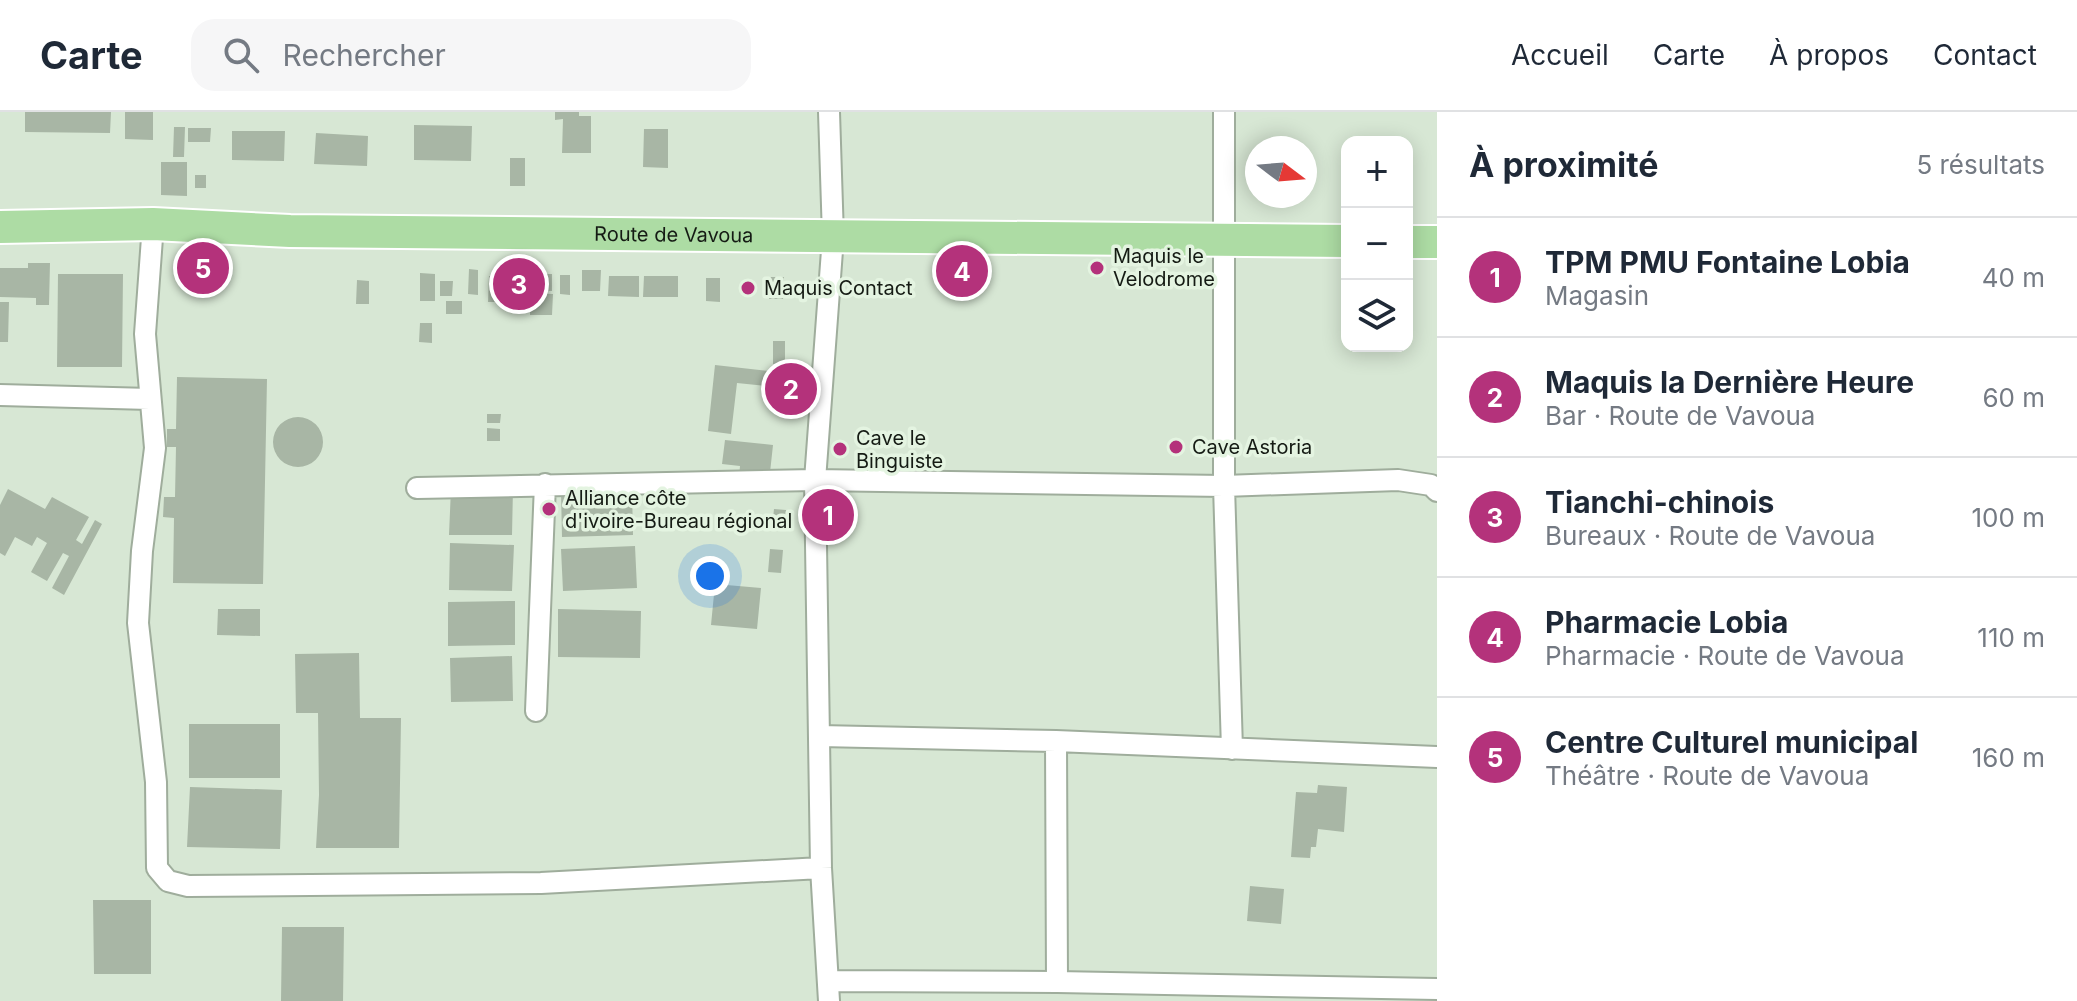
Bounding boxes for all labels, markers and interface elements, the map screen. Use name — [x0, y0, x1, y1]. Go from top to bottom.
search box — [191, 19, 751, 91]
text: Carte — [40, 32, 143, 78]
icon: search — [219, 33, 263, 77]
text: Rechercher — [283, 37, 446, 73]
text: Accueil — [1511, 38, 1609, 72]
text: Carte — [1653, 38, 1725, 72]
text: À propos — [1769, 38, 1889, 72]
text: Contact — [1933, 38, 2037, 72]
north arrow — [1245, 136, 1317, 208]
map controls — [1341, 136, 1413, 352]
button: + — [1341, 136, 1413, 208]
text: À proximité — [1469, 144, 1659, 185]
text: 5 résultats — [1916, 149, 2045, 180]
button: − — [1341, 208, 1413, 280]
street label: Route de Vavoua — [594, 222, 754, 247]
pin: 5 — [177, 238, 229, 298]
pin: 4 — [936, 241, 988, 301]
place label: Maquis le Velodrome — [1113, 244, 1215, 291]
text: TPM PMU Fontaine Lobia — [1545, 244, 1910, 280]
pin: 3 — [493, 254, 545, 314]
marker: Maquis le Velodrome — [1088, 259, 1106, 277]
text: 1 — [1489, 262, 1501, 293]
text: 40 m — [1982, 262, 2045, 293]
place label: Maquis Contact — [764, 276, 913, 300]
marker: Maquis Contact — [739, 279, 757, 297]
button: layers — [1341, 280, 1413, 352]
text: Magasin — [1545, 280, 1649, 311]
pin: 2 — [765, 359, 817, 419]
text: Maquis la Dernière Heure — [1545, 364, 1914, 400]
text: 2 — [1487, 382, 1503, 413]
text: 60 m — [1982, 382, 2045, 413]
text: Bar · Route de Vavoua — [1545, 400, 1815, 431]
place label: Cave le Binguiste — [856, 426, 943, 473]
place label: Cave Astoria — [1192, 435, 1312, 459]
marker: Cave Astoria — [1167, 438, 1185, 456]
marker: Cave le Binguiste — [831, 440, 849, 458]
text: Tianchi-chinois — [1545, 484, 1774, 520]
pin: 1 — [802, 485, 854, 545]
place label: Alliance côte d'ivoire-Bureau régional — [565, 486, 792, 533]
marker: Alliance côte d'ivoire-Bureau régional — [540, 500, 558, 518]
text: 3 — [1487, 502, 1503, 533]
text: 100 m — [1972, 502, 2045, 533]
text: Bureaux · Route de Vavoua — [1545, 520, 1875, 551]
your location — [690, 556, 730, 596]
text: Pharmacie Lobia — [1545, 604, 1788, 640]
text: 4 — [1486, 622, 1504, 653]
text: 110 m — [1977, 622, 2045, 653]
text: Pharmacie · Route de Vavoua — [1545, 640, 1905, 671]
text: Centre Culturel municipal — [1545, 724, 1918, 760]
text: 5 — [1487, 742, 1503, 773]
text: 160 m — [1972, 742, 2045, 773]
text: Théâtre · Route de Vavoua — [1545, 760, 1869, 791]

